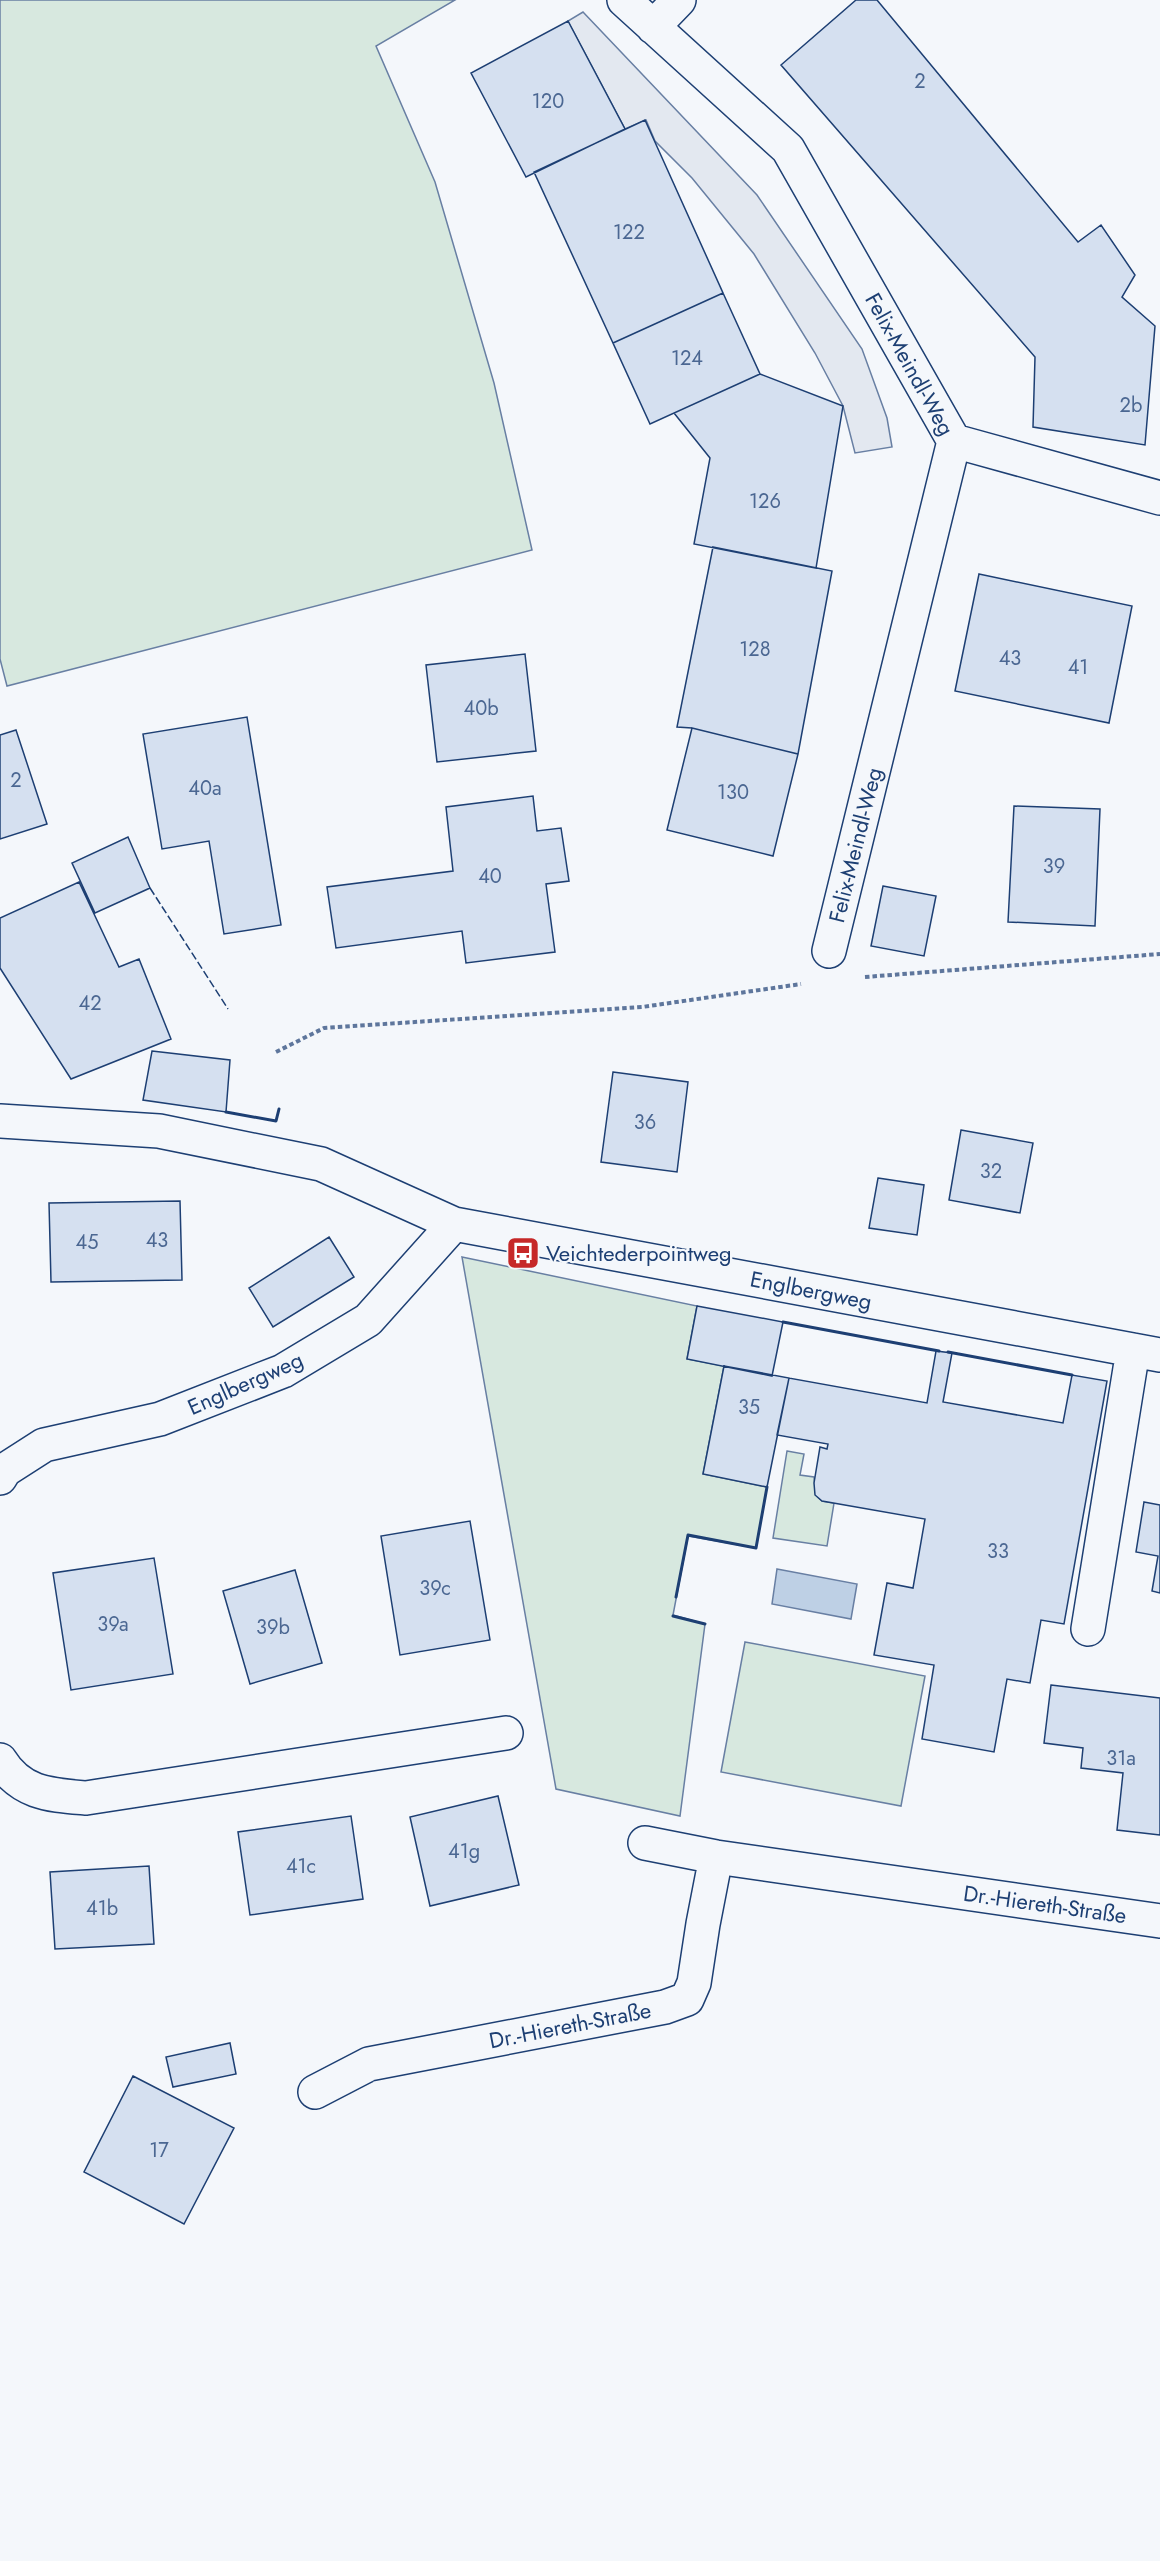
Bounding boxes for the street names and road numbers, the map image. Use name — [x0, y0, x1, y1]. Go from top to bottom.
street label: Felix-Meindl-Weg — [858, 287, 962, 441]
street label: Felix-Meindl-Weg — [820, 764, 890, 926]
street label: Englbergweg — [747, 1263, 875, 1317]
street label: Englbergweg — [182, 1343, 308, 1423]
street label: Dr.-Hiereth-Straße — [961, 1877, 1129, 1931]
street label: Dr.-Hiereth-Straße — [486, 1994, 654, 2056]

